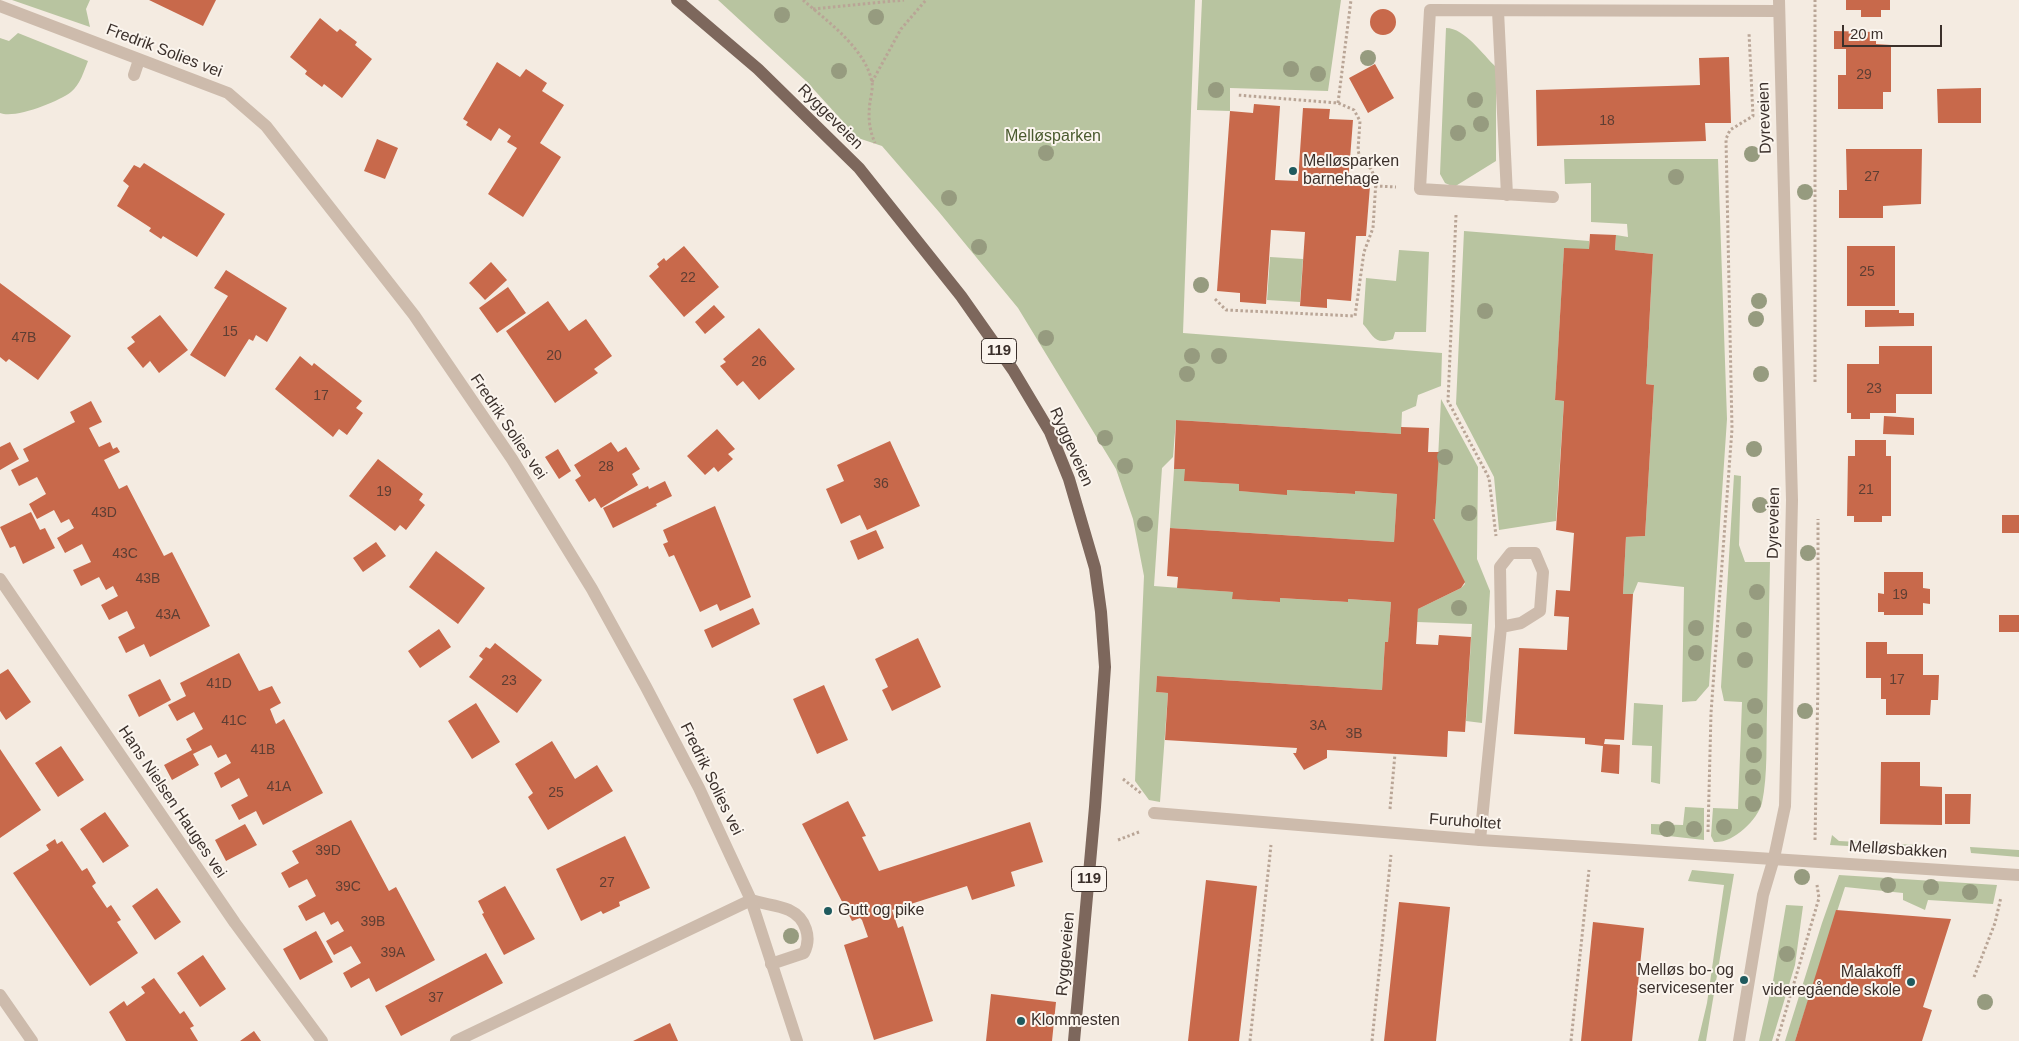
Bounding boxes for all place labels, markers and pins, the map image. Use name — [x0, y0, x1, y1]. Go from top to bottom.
place label: Melløsparken barnehage — [1303, 152, 1399, 190]
marker: Melløsparken barnehage — [1287, 165, 1299, 177]
place label: Gutt og pike — [838, 901, 924, 921]
marker: Gutt og pike — [822, 905, 834, 917]
place label: Melløs bo- og servicesenter — [1637, 961, 1734, 999]
place label: Malakoff videregående skole — [1762, 963, 1901, 1001]
marker: Melløs bo- og servicesenter — [1738, 974, 1750, 986]
marker: Malakoff videregående skole — [1905, 976, 1917, 988]
place label: Klommesten — [1031, 1011, 1120, 1031]
marker: Klommesten — [1015, 1015, 1027, 1027]

